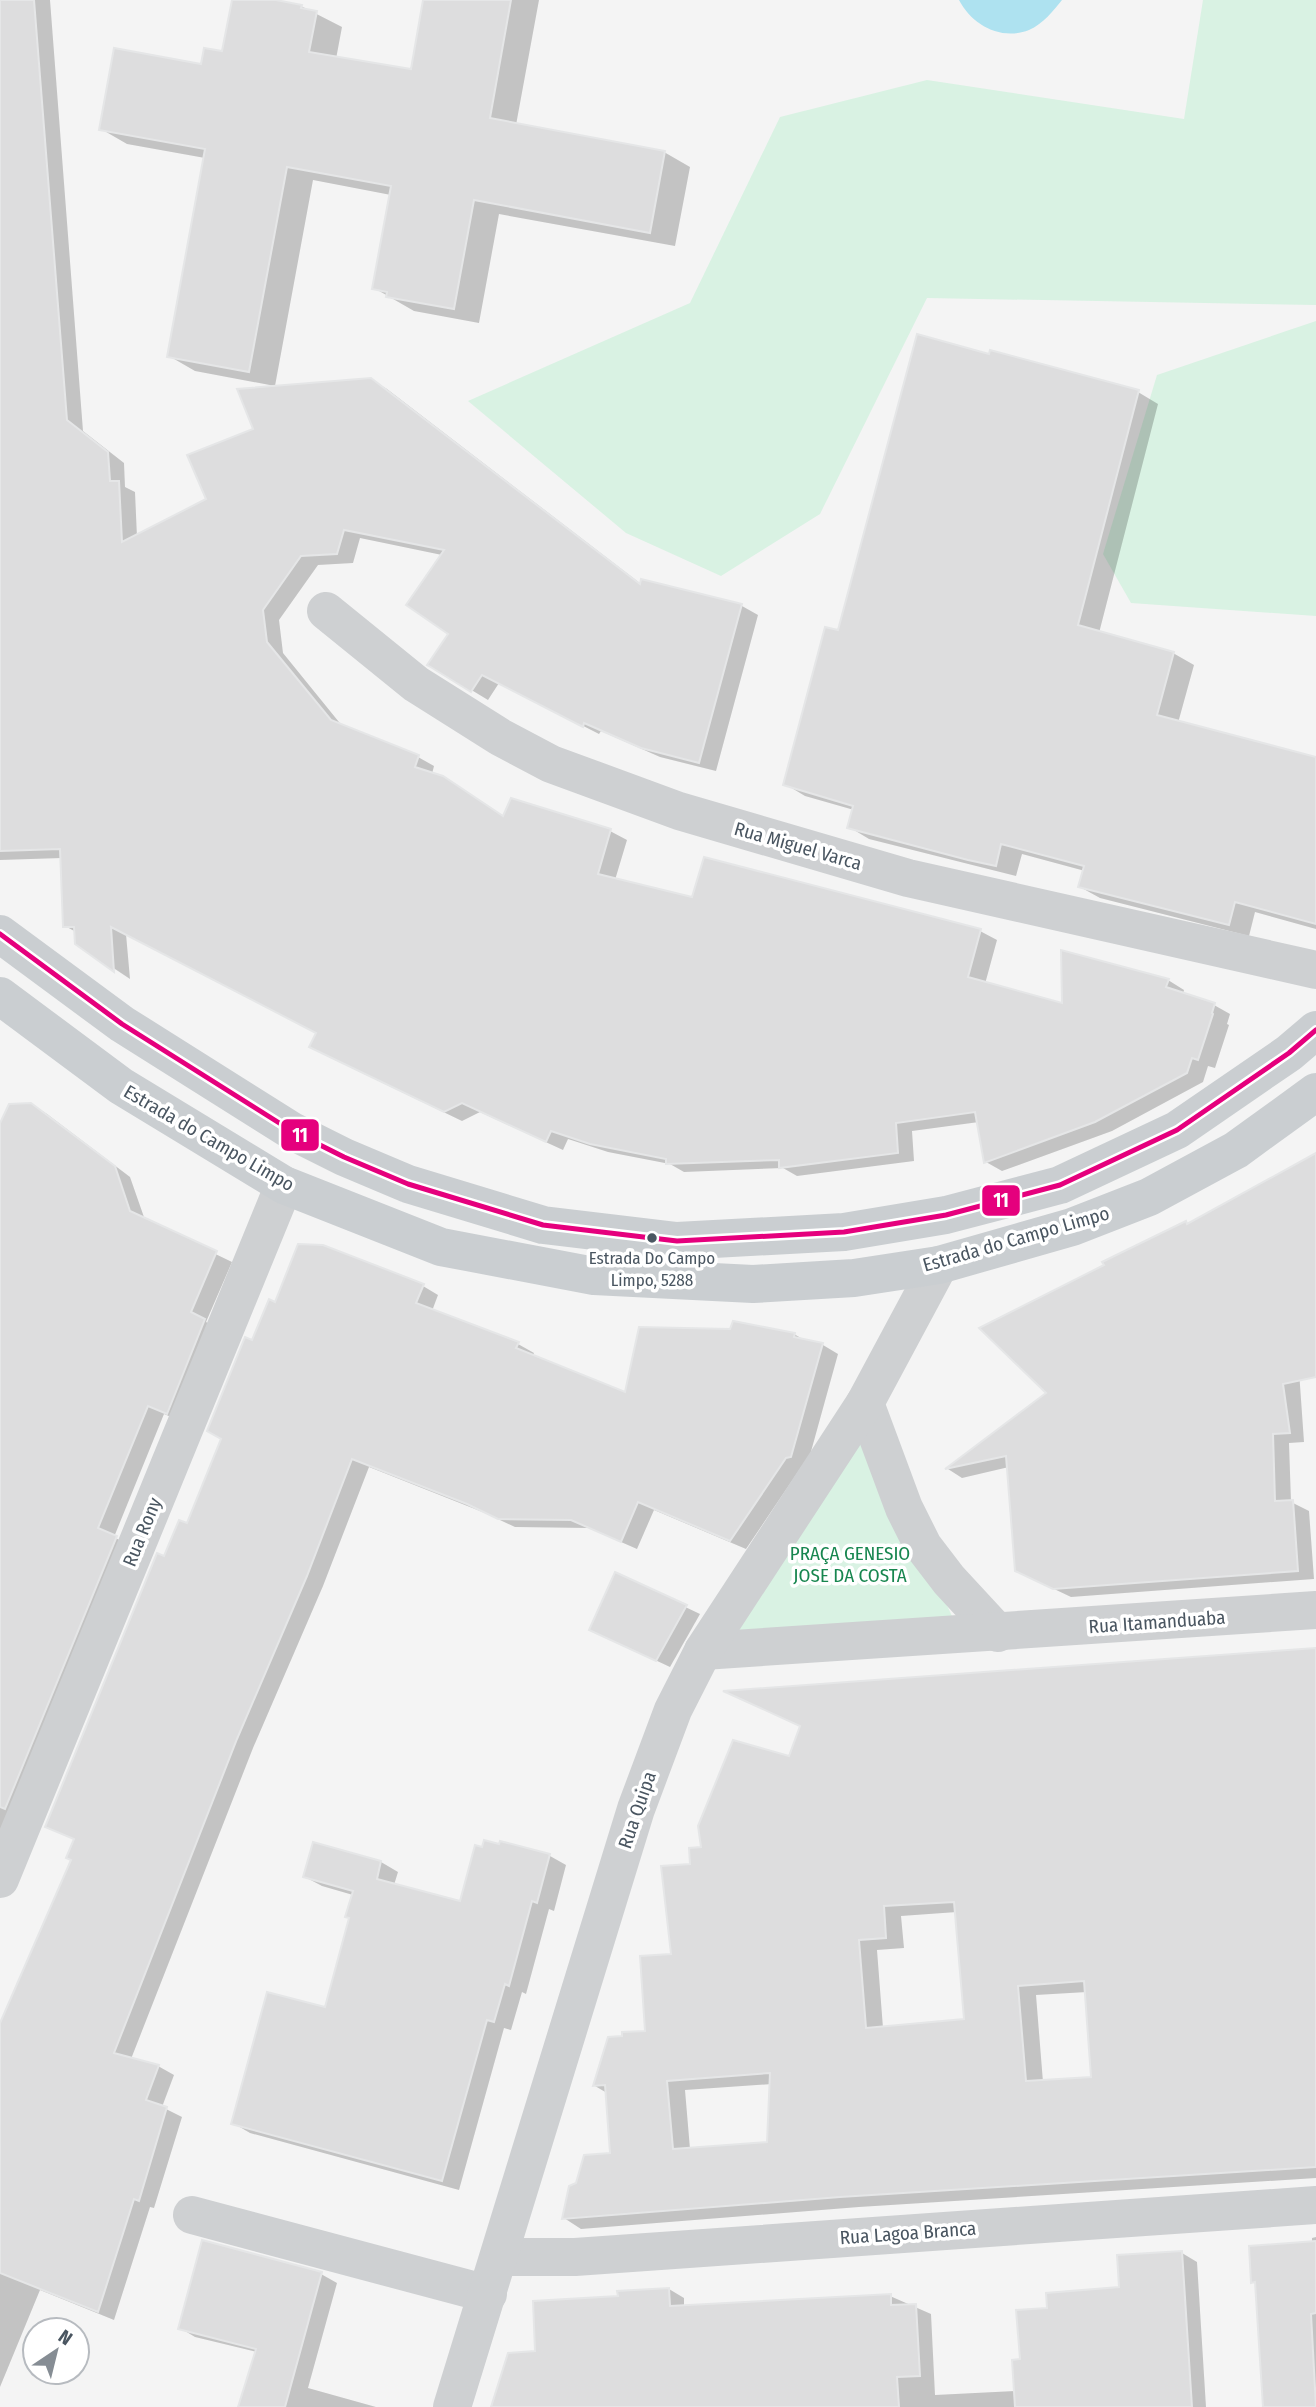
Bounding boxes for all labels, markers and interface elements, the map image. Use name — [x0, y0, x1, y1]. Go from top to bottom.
street label: Rua Miguel Varca — [732, 817, 864, 875]
street label: Estrada do Campo Limpo — [120, 1080, 298, 1196]
line badge: 11 — [280, 1118, 320, 1152]
text: 11 — [292, 1124, 308, 1147]
line badge: 11 — [981, 1184, 1021, 1217]
text: 11 — [993, 1189, 1009, 1212]
street label: Estrada do Campo Limpo — [920, 1201, 1112, 1277]
marker: Estrada Do Campo Limpo, 5288 — [645, 1231, 659, 1245]
place label: Estrada Do Campo Limpo, 5288 — [589, 1248, 715, 1291]
street label: Rua Rony — [118, 1494, 166, 1570]
park label: PRAÇA GENESIO JOSE DA COSTA — [790, 1542, 910, 1587]
street label: Rua Itamanduaba — [1088, 1606, 1226, 1638]
street label: Rua Quipa — [613, 1768, 661, 1852]
street label: Rua Lagoa Branca — [839, 2217, 977, 2249]
north arrow — [21, 2316, 91, 2386]
text: N — [54, 2325, 77, 2350]

